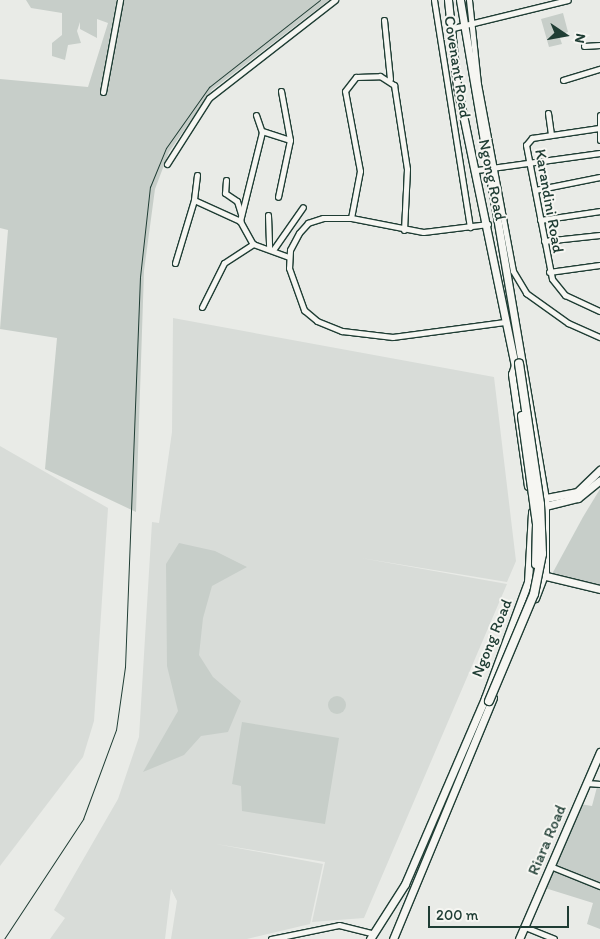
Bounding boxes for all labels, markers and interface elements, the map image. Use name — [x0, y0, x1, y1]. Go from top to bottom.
north arrow — [540, 10, 590, 60]
street label: Covenant Road — [439, 14, 475, 120]
text: N — [571, 32, 589, 45]
street label: Ngong Road — [474, 138, 510, 222]
street label: Karandini Road — [530, 147, 568, 255]
street label: Ngong Road — [468, 596, 516, 680]
street label: Riara Road — [524, 802, 570, 878]
scale bar — [430, 896, 571, 928]
text: 200 m — [436, 906, 478, 924]

